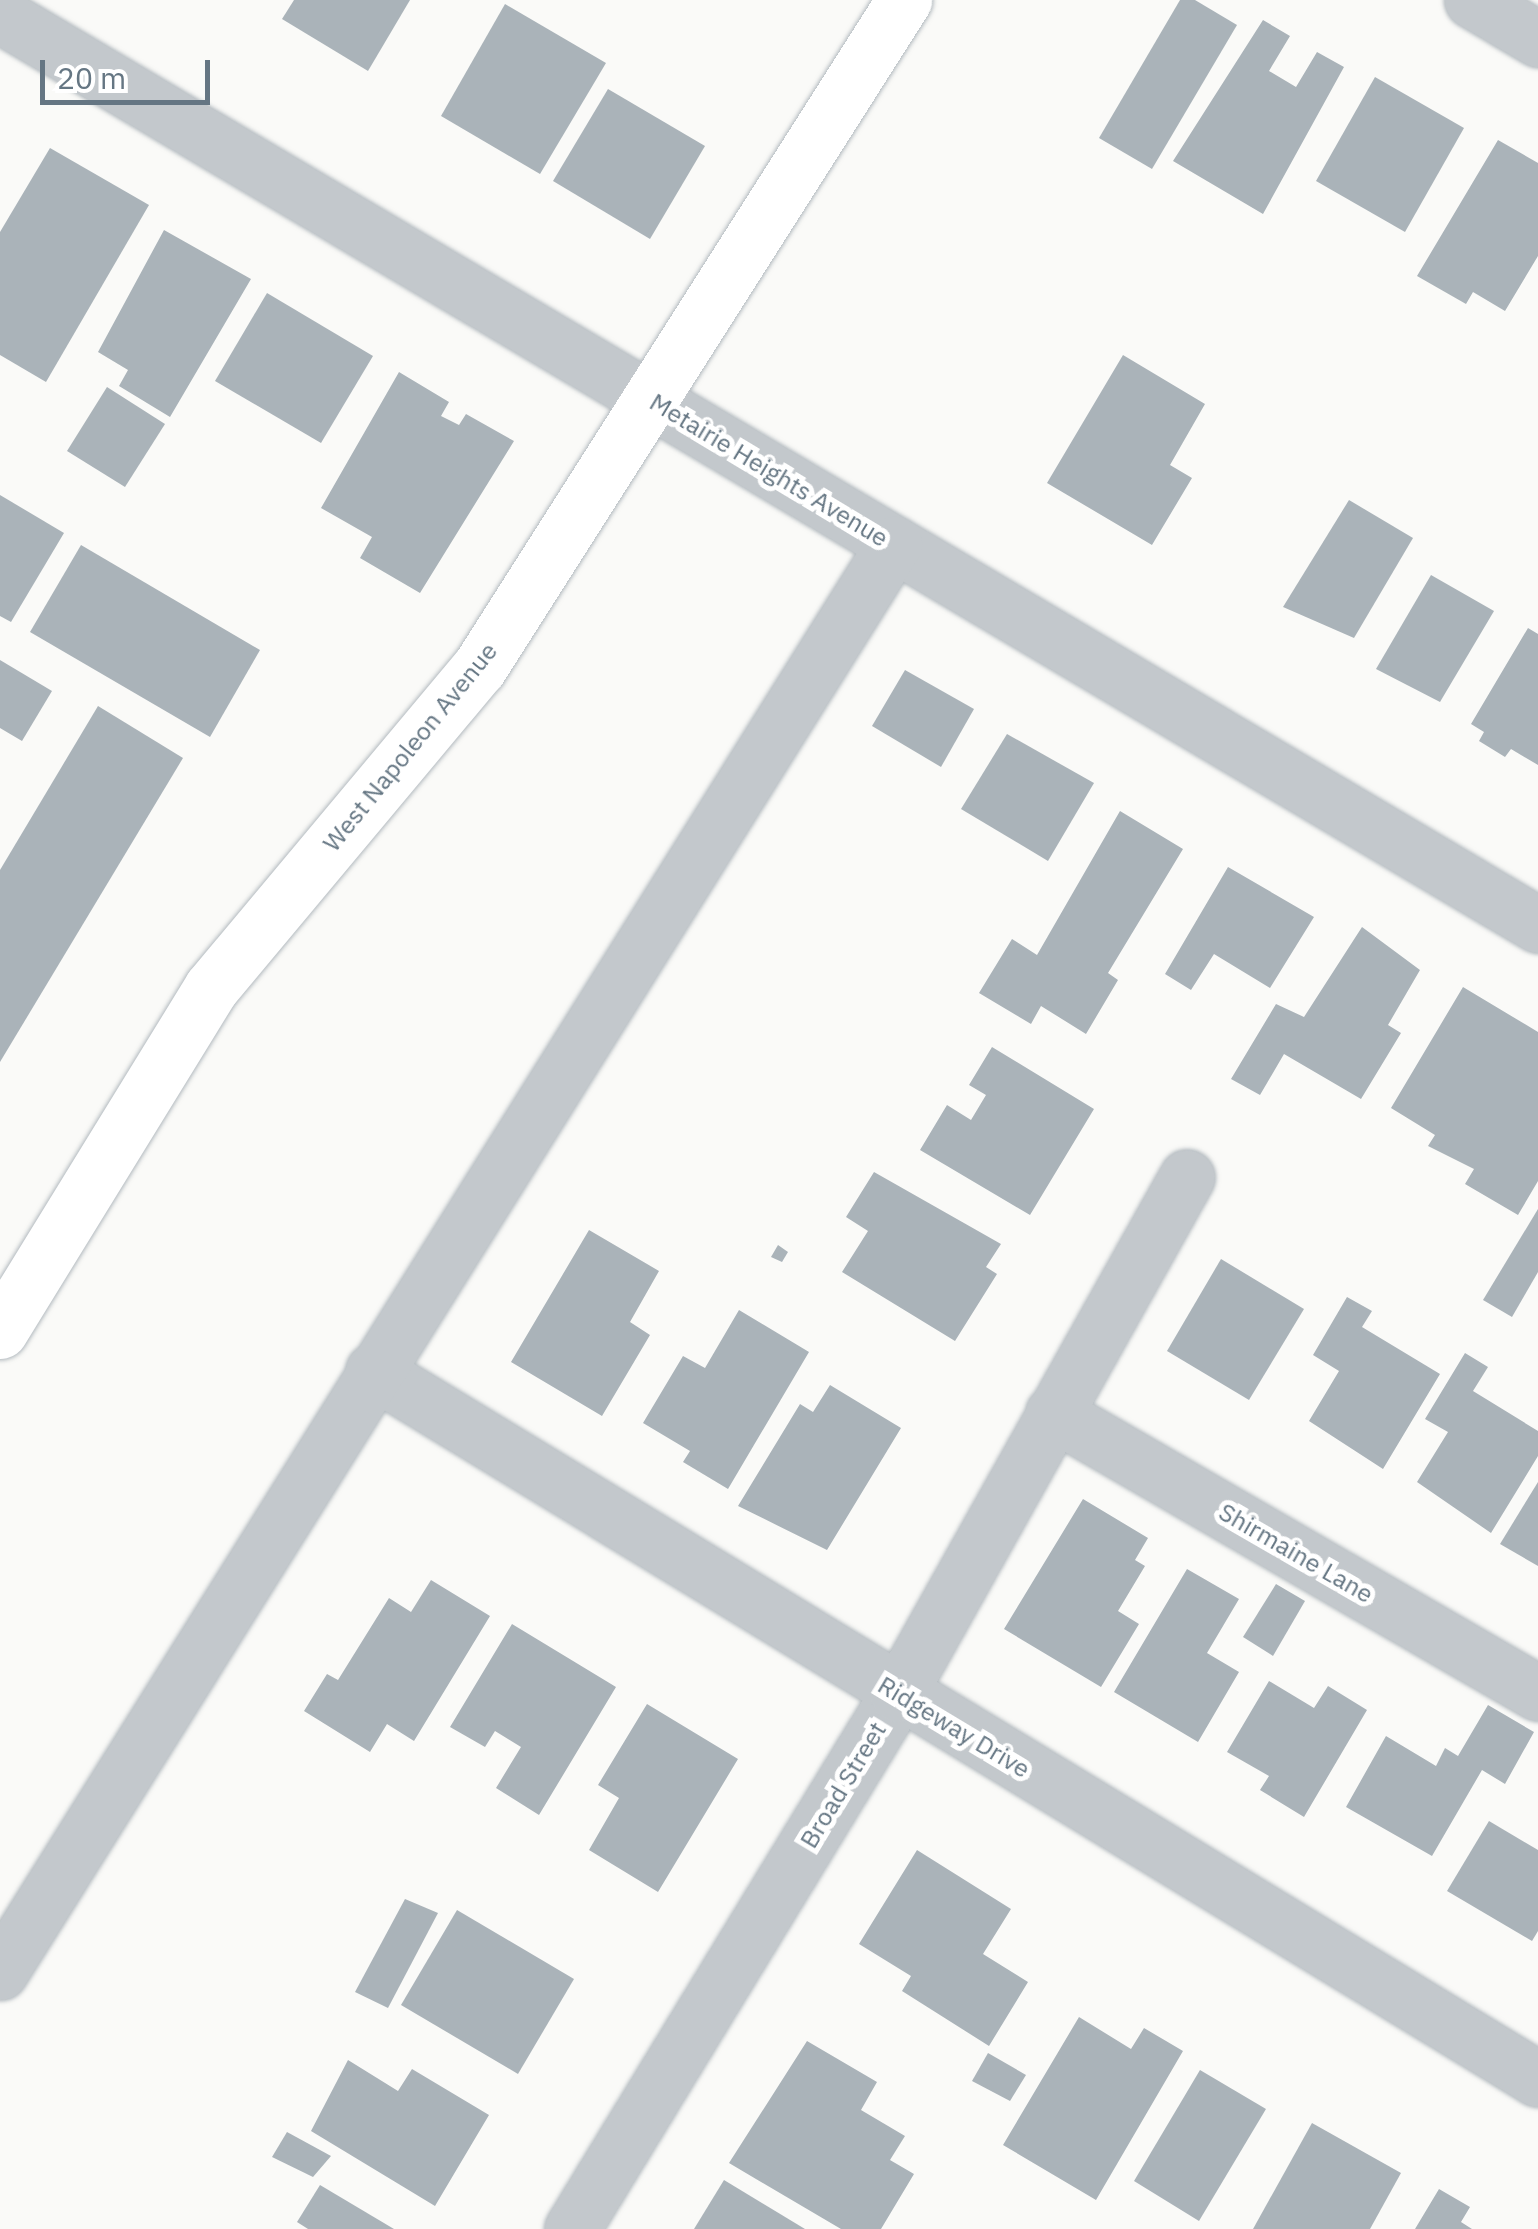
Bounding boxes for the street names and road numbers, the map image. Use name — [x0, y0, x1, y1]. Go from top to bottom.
street label: Metairie Heights Avenue — [644, 387, 894, 553]
street label: West Napoleon Avenue — [317, 637, 503, 857]
street label: Shirmaine Lane — [1214, 1497, 1378, 1609]
street label: Ridgeway Drive — [873, 1670, 1035, 1784]
street label: Broad Street — [794, 1717, 892, 1853]

